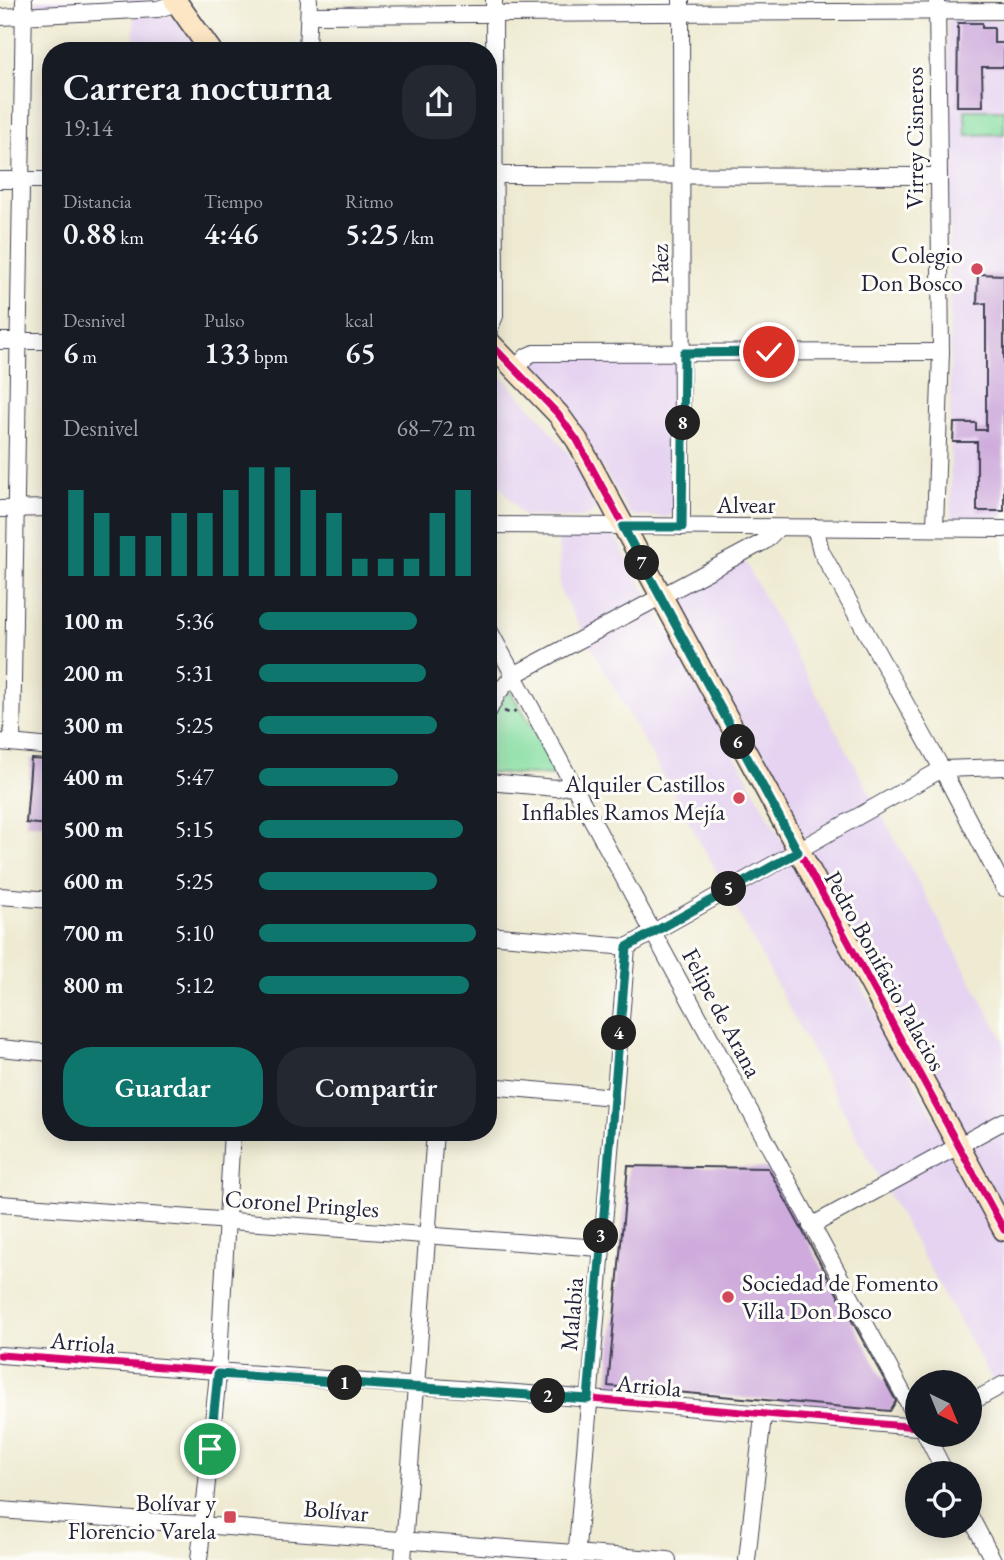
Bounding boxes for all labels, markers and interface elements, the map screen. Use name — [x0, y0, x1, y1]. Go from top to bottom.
text: Carrera nocturna — [63, 62, 332, 111]
button: share — [402, 65, 476, 139]
street label: Virrey Cisneros — [899, 67, 930, 209]
text: 19:14 — [63, 113, 113, 143]
text: Distancia — [63, 189, 132, 214]
text: Tiempo — [204, 189, 263, 214]
text: Ritmo — [345, 189, 393, 214]
text: 0.88 — [63, 214, 116, 253]
text: 4:46 — [204, 214, 258, 253]
text: 5:25 — [345, 214, 399, 253]
text: km — [116, 225, 144, 250]
text: /km — [399, 225, 434, 250]
place label: Colegio Don Bosco — [861, 239, 963, 298]
street label: Páez — [644, 244, 675, 284]
marker: Colegio Don Bosco — [969, 261, 985, 277]
text: Desnivel — [63, 308, 125, 333]
text: Pulso — [204, 308, 245, 333]
text: kcal — [345, 308, 374, 333]
pin — [739, 322, 799, 382]
text: 6 — [63, 333, 78, 372]
text: 133 — [204, 333, 250, 372]
text: 65 — [345, 333, 376, 372]
icon: check — [750, 333, 788, 371]
text: m — [78, 344, 97, 369]
text: bpm — [250, 344, 288, 369]
pin: 8 — [666, 406, 700, 440]
text: 8 — [677, 410, 688, 435]
text: Desnivel — [63, 413, 139, 443]
text: 68–72 m — [397, 413, 476, 443]
street label: Alvear — [715, 489, 776, 520]
pin: 7 — [624, 546, 660, 580]
text: 7 — [636, 550, 647, 575]
text: 100 m — [63, 606, 124, 636]
text: 5:36 — [175, 606, 214, 636]
text: 200 m — [63, 658, 124, 688]
text: 5:31 — [175, 658, 214, 688]
text: 300 m — [63, 710, 124, 740]
text: 5:25 — [175, 710, 214, 740]
pin: 6 — [720, 724, 756, 760]
text: 6 — [732, 729, 743, 754]
text: 400 m — [63, 762, 124, 792]
text: 5:47 — [175, 762, 214, 792]
place label: Alquiler Castillos Inflables Ramos Mejía — [522, 768, 725, 827]
marker: Alquiler Castillos Inflables Ramos Mejía — [731, 790, 747, 806]
text: 500 m — [63, 814, 124, 844]
text: 5:15 — [175, 814, 214, 844]
street label: Pedro Bonifacio Palacios — [818, 865, 953, 1076]
text: 600 m — [63, 866, 124, 896]
text: 5:25 — [175, 866, 214, 896]
pin: 5 — [712, 872, 746, 906]
text: 5 — [723, 876, 734, 901]
text: 700 m — [63, 918, 124, 948]
text: 5:10 — [175, 918, 214, 948]
street label: Felipe de Arana — [675, 943, 770, 1083]
text: 800 m — [63, 970, 124, 1000]
text: 5:12 — [175, 970, 214, 1000]
pin: 4 — [602, 1016, 636, 1050]
text: 4 — [613, 1020, 624, 1045]
button: Guardar — [63, 1047, 263, 1127]
button: Compartir — [277, 1047, 476, 1127]
street label: Coronel Pringles — [224, 1183, 380, 1224]
pin: 3 — [584, 1218, 618, 1254]
text: 3 — [595, 1223, 606, 1248]
place label: Sociedad de Fomento Villa Don Bosco — [742, 1267, 938, 1326]
street label: Malabia — [553, 1275, 590, 1352]
marker: Sociedad de Fomento Villa Don Bosco — [720, 1289, 736, 1305]
street label: Arriola — [48, 1324, 117, 1361]
pin: 1 — [328, 1366, 362, 1400]
street label: Arriola — [614, 1367, 683, 1404]
text: 1 — [339, 1370, 350, 1395]
north arrow — [905, 1370, 982, 1447]
map controls — [905, 1370, 982, 1538]
pin: 2 — [530, 1378, 566, 1414]
text: 2 — [542, 1383, 553, 1408]
pin — [180, 1419, 240, 1479]
icon: arrive — [191, 1430, 229, 1468]
button: locate — [905, 1461, 982, 1538]
place label: Bolívar y Florencio Varela — [68, 1487, 216, 1546]
street label: Bolívar — [302, 1492, 370, 1529]
marker: Bolívar y Florencio Varela — [222, 1509, 238, 1525]

